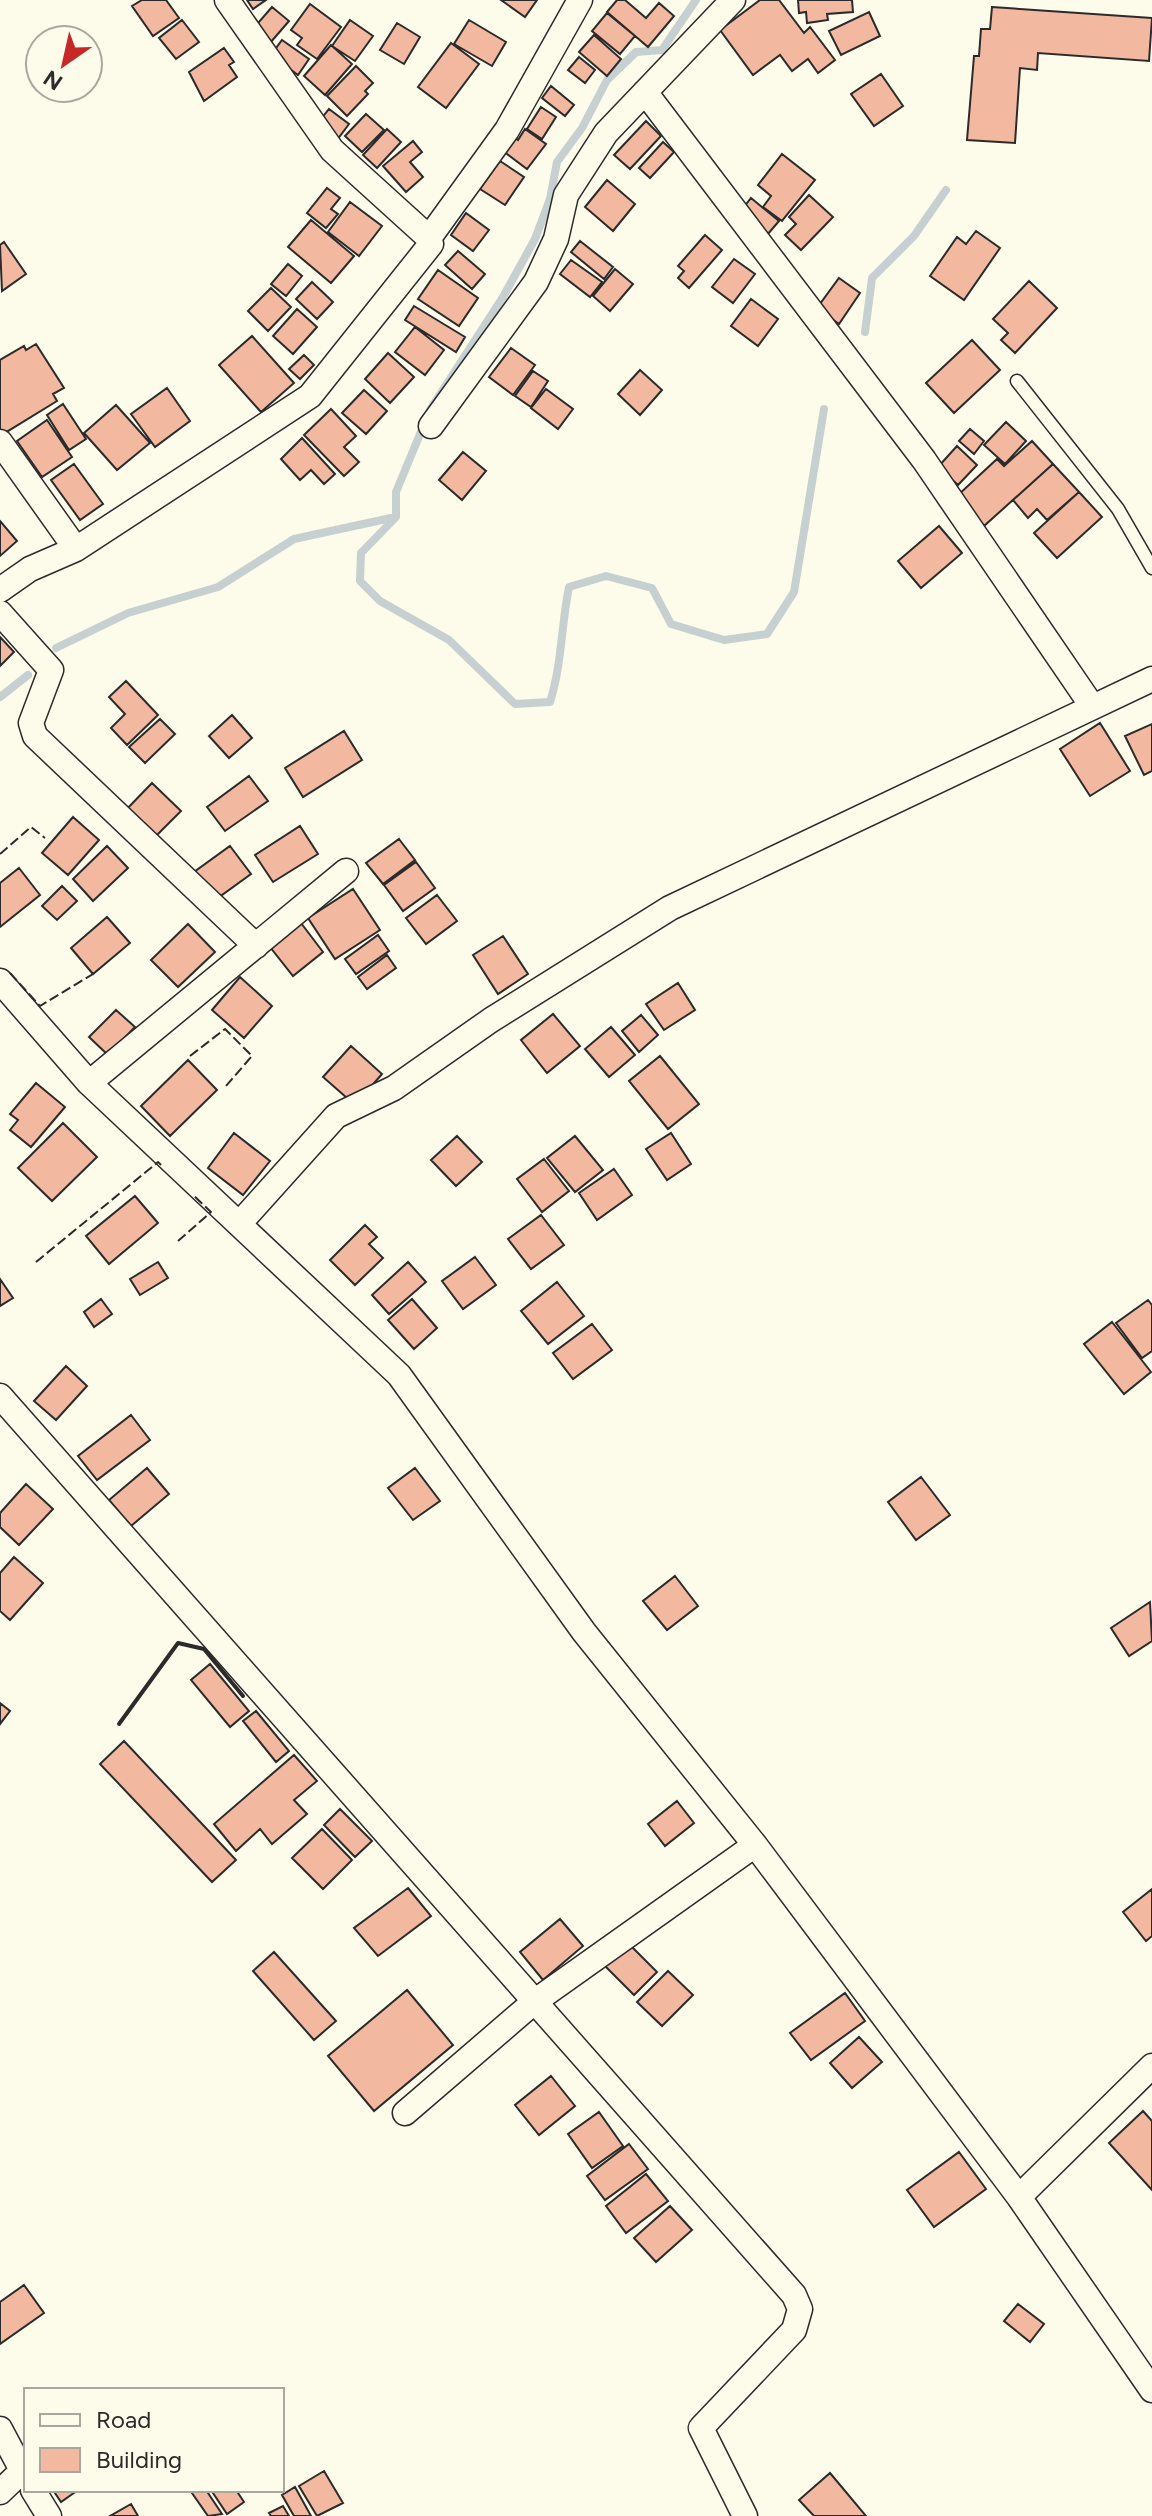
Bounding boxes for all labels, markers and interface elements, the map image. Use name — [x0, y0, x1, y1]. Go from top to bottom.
north arrow — [24, 24, 104, 104]
text: N — [38, 64, 68, 96]
legend — [24, 2388, 284, 2492]
text: Road — [96, 2405, 151, 2434]
text: Building — [96, 2445, 182, 2474]

